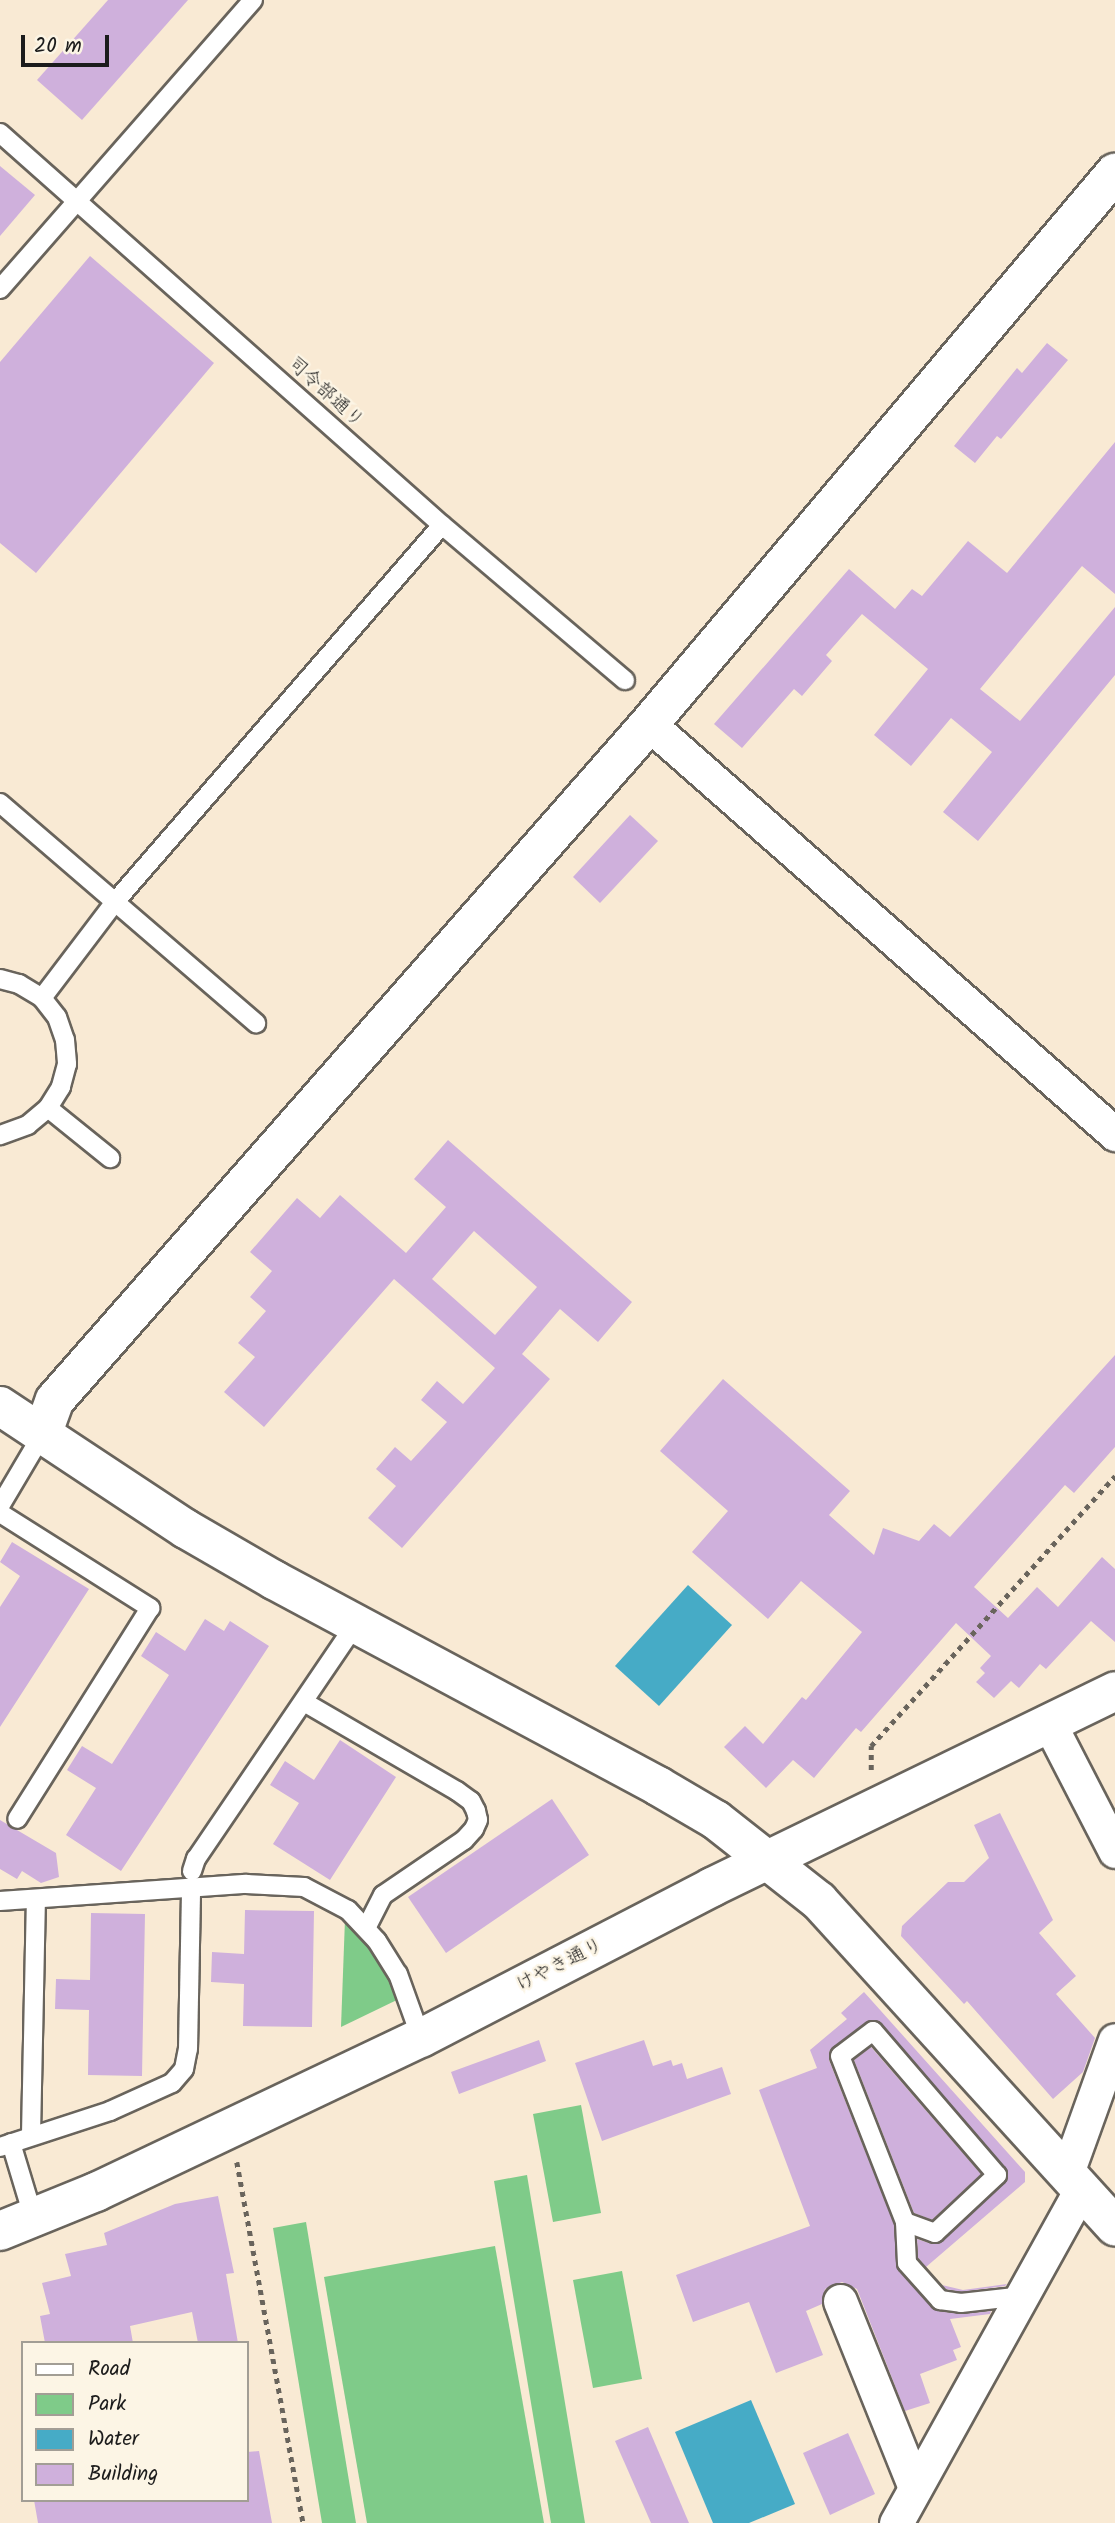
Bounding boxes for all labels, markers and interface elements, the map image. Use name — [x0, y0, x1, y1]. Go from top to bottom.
scale bar — [24, 21, 112, 65]
text: 20 m — [34, 30, 82, 63]
street label: 司令部通り — [282, 353, 368, 433]
street label: けやき通り — [513, 1934, 607, 1998]
legend — [21, 2341, 248, 2502]
text: Road — [88, 2353, 130, 2386]
text: Park — [88, 2388, 126, 2421]
text: Water — [88, 2423, 139, 2456]
text: Building — [88, 2458, 158, 2491]

